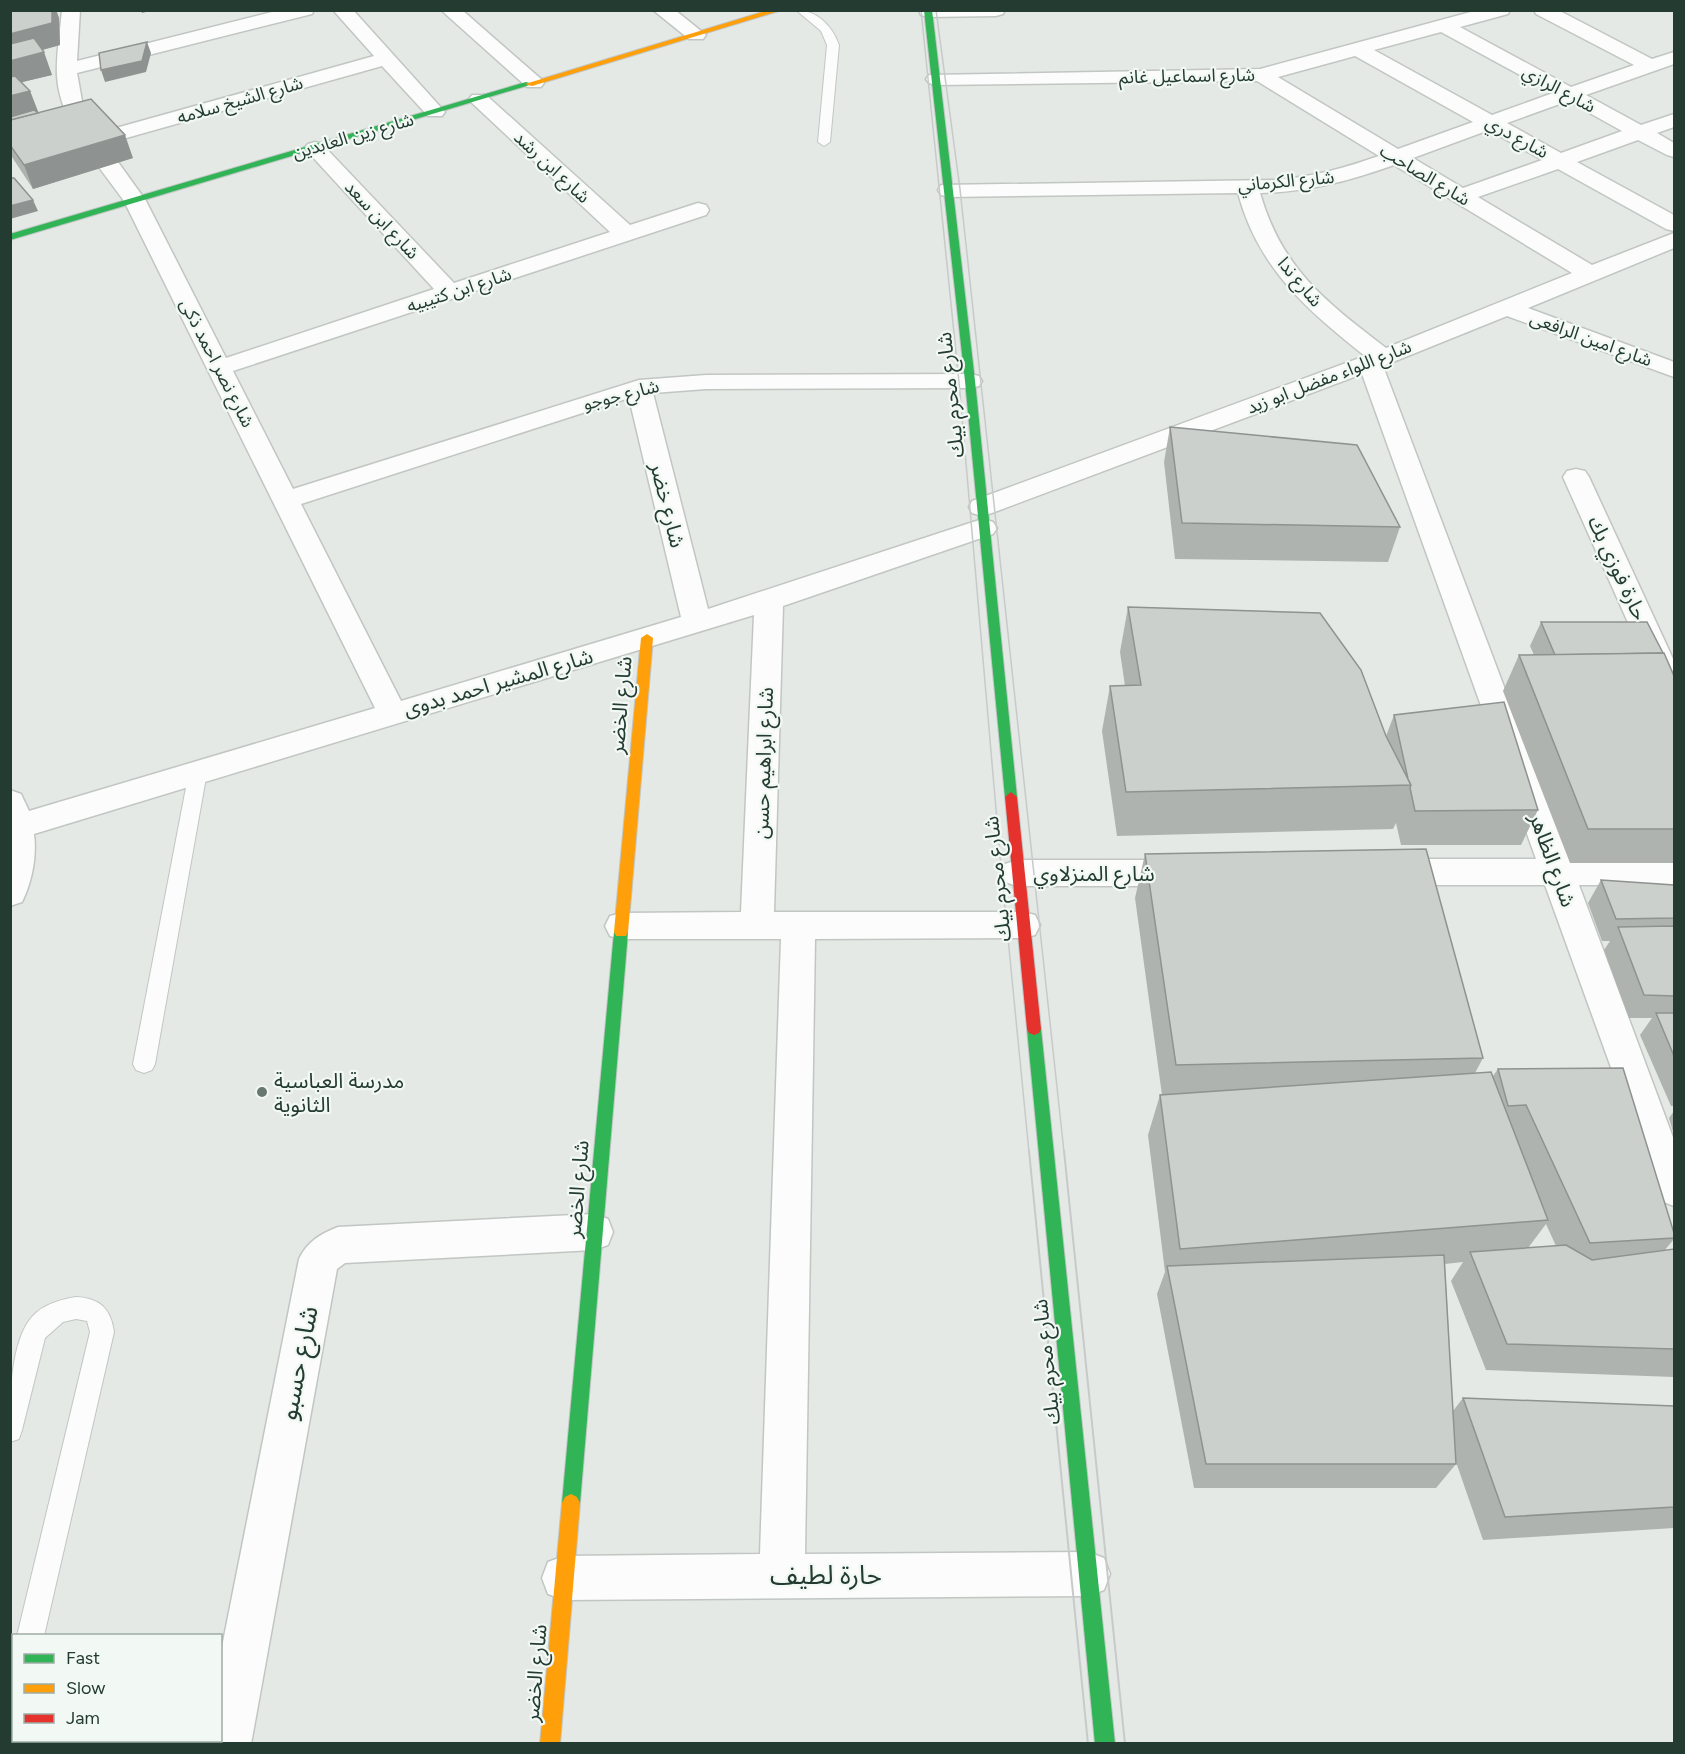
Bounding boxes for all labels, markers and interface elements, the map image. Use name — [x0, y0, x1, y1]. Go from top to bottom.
street label: شارع الرازي — [1517, 61, 1599, 120]
street label: شارع اسماعيل غانم — [1119, 64, 1255, 91]
street label: شارع الشيخ سلامه — [175, 72, 306, 131]
street label: شارع زين العابدين — [290, 108, 417, 167]
street label: شارع دري — [1480, 111, 1552, 166]
street label: شارع ابن رشد — [507, 126, 595, 210]
street label: شارع الصاحب — [1374, 140, 1474, 213]
street label: شارع الكرماني — [1237, 166, 1335, 199]
street label: شارع ابن سعد — [338, 176, 424, 266]
street label: شارع ندا — [1271, 253, 1327, 313]
street label: شارع ابن كتيبيه — [404, 263, 515, 320]
street label: شارع نصر احمد ذكى — [172, 295, 259, 432]
street label: شارع امين الرافعى — [1526, 307, 1655, 374]
street label: شارع محرم بيك — [931, 331, 973, 459]
street label: شارع اللواء مفضل ابو زيد — [1244, 335, 1416, 421]
street label: شارع جوجو — [581, 375, 662, 418]
street label: شارع خضر — [642, 459, 691, 551]
street label: حارة فوزي بك — [1579, 512, 1653, 626]
street label: شارع المشير احمد بدوى — [400, 643, 596, 724]
street label: شارع الخضر — [603, 655, 640, 756]
street label: شارع ابراهيم حسن — [748, 687, 781, 839]
street label: شارع الظاهر — [1521, 809, 1581, 911]
street label: شارع محرم بيك — [978, 815, 1020, 943]
street label: شارع المنزلاوي — [1033, 861, 1155, 889]
place label: مدرسة العباسية الثانوية — [274, 1068, 404, 1117]
marker: مدرسة العباسية الثانوية — [255, 1085, 269, 1099]
street label: شارع الخضر — [560, 1139, 597, 1240]
street label: شارع محرم بيك — [1027, 1298, 1069, 1426]
street label: شارع حسبو — [271, 1303, 328, 1423]
street label: حارة لطيف — [770, 1559, 882, 1591]
street label: شارع الخضر — [518, 1623, 555, 1724]
legend — [12, 1634, 222, 1742]
text: Fast — [66, 1647, 100, 1669]
text: Slow — [66, 1677, 105, 1699]
text: Jam — [66, 1707, 100, 1729]

